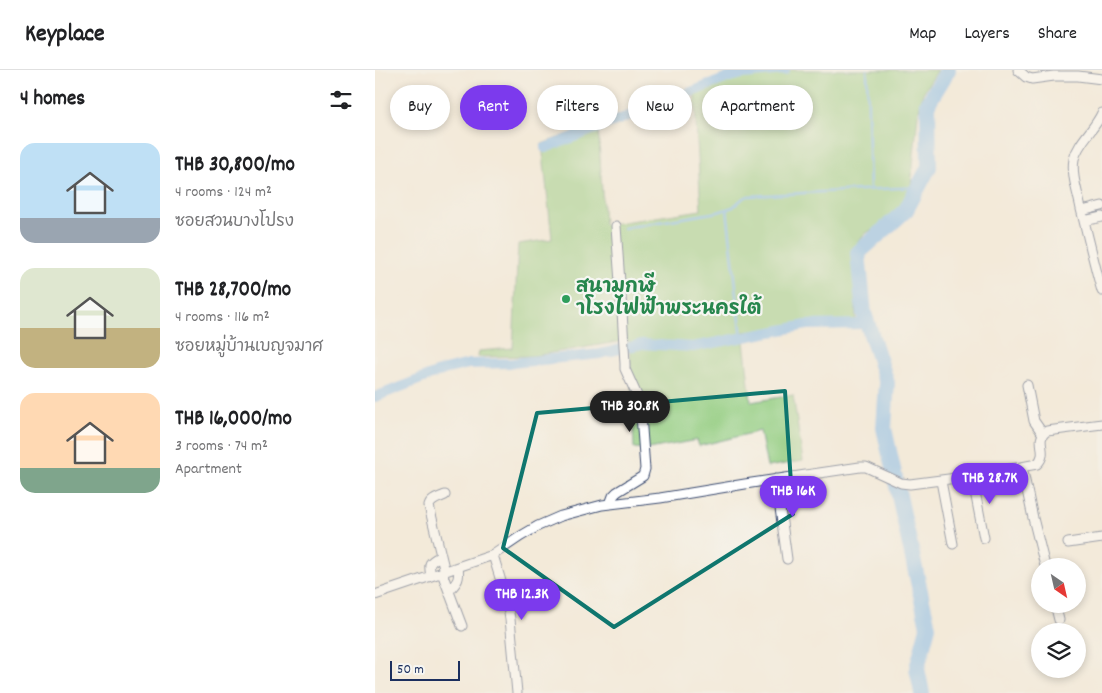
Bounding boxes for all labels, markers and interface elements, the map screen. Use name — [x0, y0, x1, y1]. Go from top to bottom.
text: Keyplace — [25, 18, 105, 52]
text: Map — [909, 22, 936, 47]
text: Layers — [964, 22, 1010, 47]
text: Share — [1038, 22, 1077, 47]
text: 4 homes — [20, 85, 85, 115]
chip: Buy — [390, 85, 450, 130]
chip: Rent — [460, 85, 527, 130]
chip: Filters — [537, 85, 618, 130]
chip: New — [628, 85, 692, 130]
chip: Apartment — [702, 85, 813, 130]
icon: filters — [327, 86, 355, 114]
text: THB 30,800/mo — [175, 151, 295, 181]
icon: home — [60, 163, 120, 223]
text: 4 rooms · 124 m² — [175, 181, 272, 204]
text: ซอยสวนบางโปรง — [175, 211, 294, 234]
place label: สนามกฬี าโรงไฟฟ้าพระนครใต้ — [576, 272, 762, 324]
text: THB 28,700/mo — [175, 276, 291, 306]
icon: home — [60, 288, 120, 348]
marker: สนามกฬี าโรงไฟฟ้าพระนครใต้ — [560, 293, 572, 305]
text: 4 rooms · 116 m² — [175, 306, 270, 329]
text: ซอยหมู่บ้านเบญจมาศ — [175, 336, 322, 359]
pin: THB 30.8K — [573, 390, 687, 433]
text: THB 30.8K — [601, 395, 659, 418]
text: THB 16,000/mo — [175, 405, 292, 435]
icon: home — [60, 413, 120, 473]
text: 3 rooms · 74 m² — [175, 435, 268, 458]
text: Apartment — [175, 458, 242, 481]
pin: THB 28.7K — [933, 462, 1047, 505]
text: THB 28.7K — [962, 467, 1018, 490]
pin: THB 16K — [747, 476, 839, 518]
text: THB 16K — [771, 480, 815, 503]
north arrow — [1031, 558, 1086, 612]
map controls — [1031, 558, 1086, 678]
pin: THB 12.3K — [465, 578, 579, 621]
text: THB 12.3K — [495, 583, 549, 606]
button: layers — [1031, 623, 1086, 678]
scale bar — [390, 658, 460, 681]
text: 50 m — [397, 660, 424, 680]

